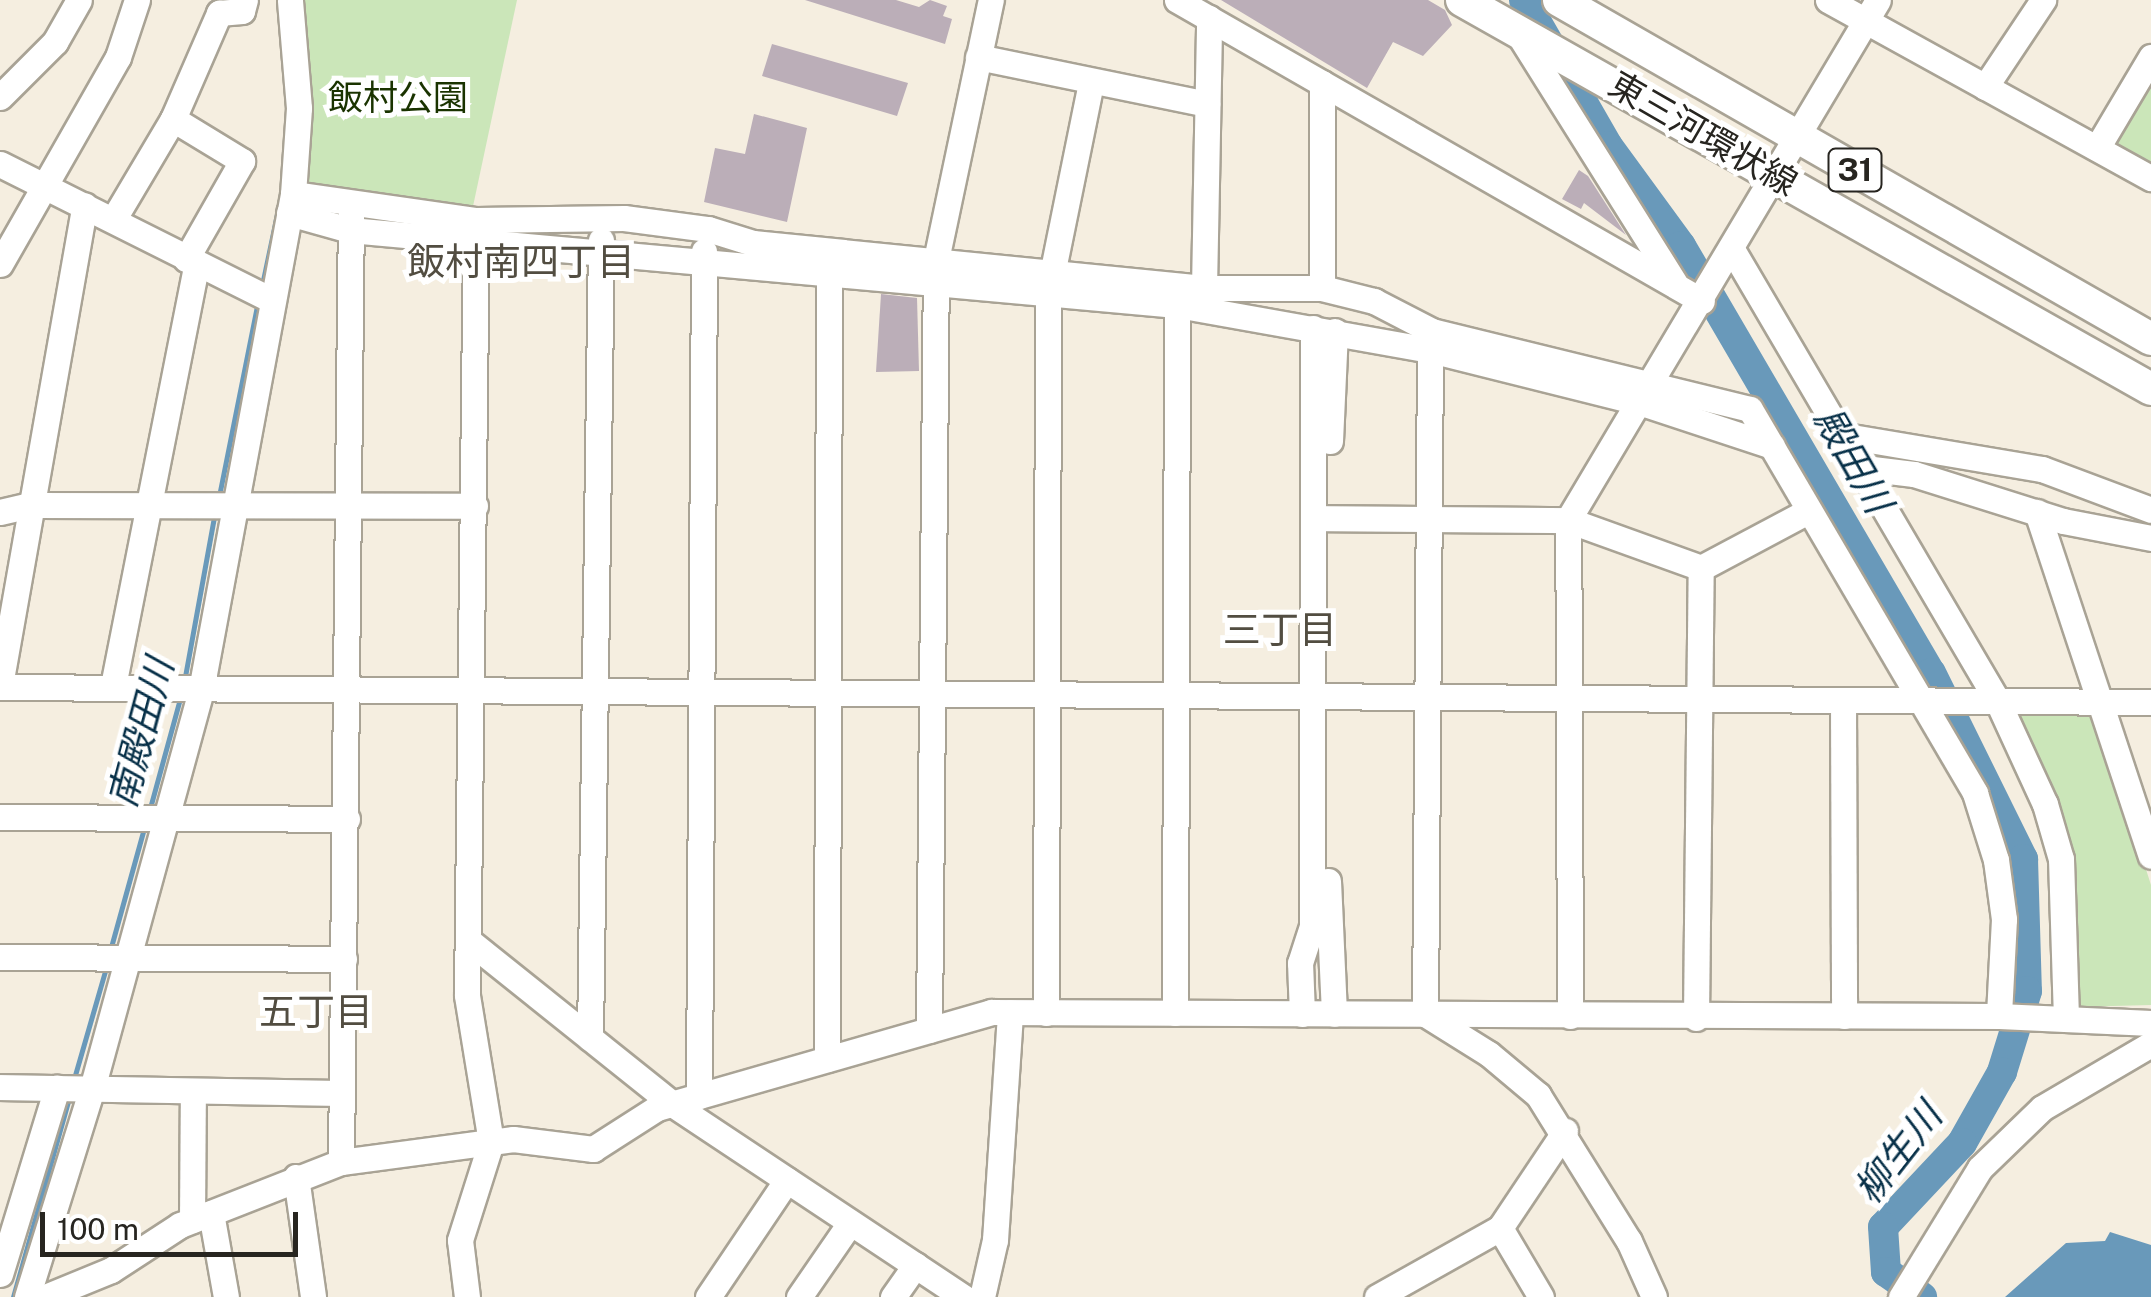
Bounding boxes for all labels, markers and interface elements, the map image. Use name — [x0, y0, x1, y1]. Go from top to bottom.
street label: 東三河環状線 — [1602, 63, 1804, 205]
park label: 飯村公園 — [328, 77, 468, 119]
road number: 31 — [1828, 143, 1882, 197]
district label: 飯村南四丁目 — [407, 239, 635, 285]
water label: 殿田川 — [1805, 399, 1901, 521]
district label: 三丁目 — [1223, 607, 1337, 653]
water label: 南殿田川 — [99, 654, 183, 812]
district label: 五丁目 — [259, 989, 373, 1035]
water label: 柳生川 — [1845, 1094, 1951, 1212]
scale bar — [45, 1192, 302, 1254]
text: 100 m — [57, 1211, 139, 1247]

